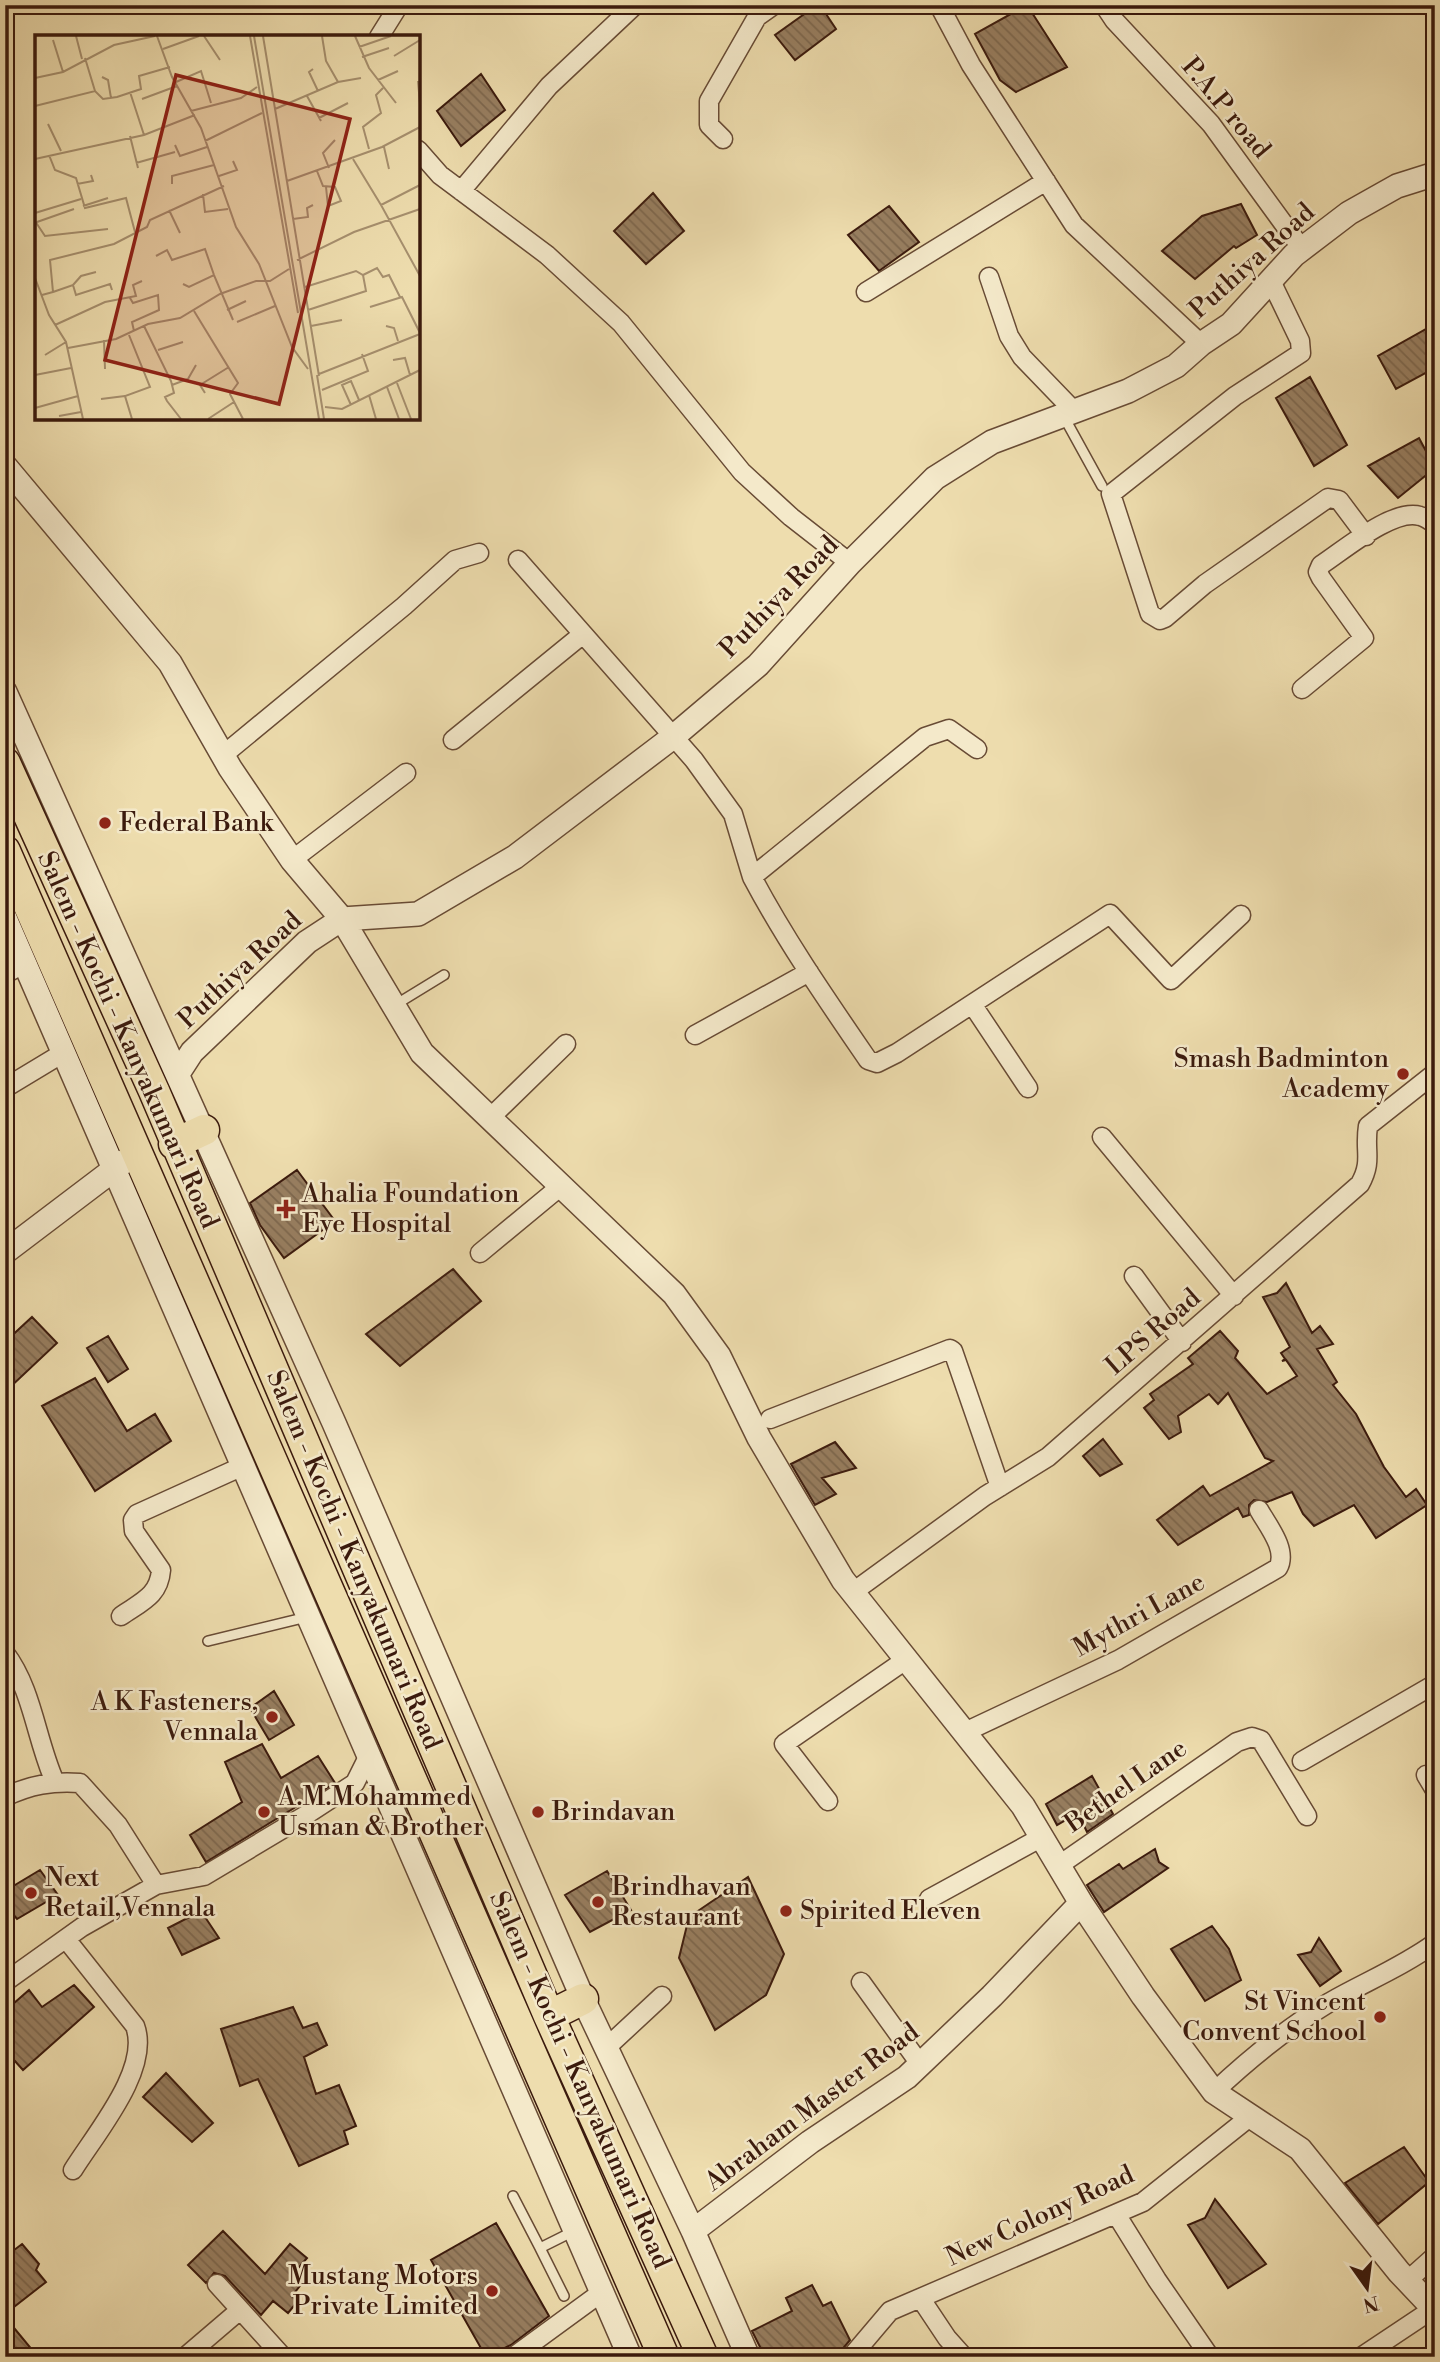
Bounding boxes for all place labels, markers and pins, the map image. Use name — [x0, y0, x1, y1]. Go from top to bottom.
place label: Federal Bank — [119, 807, 275, 839]
marker: Federal Bank — [97, 815, 113, 831]
place label: Smash Badminton Academy — [1174, 1043, 1389, 1105]
marker: Smash Badminton Academy — [1395, 1066, 1411, 1082]
place label: Ahalia Foundation Eye Hospital — [301, 1178, 519, 1240]
marker: Ahalia Foundation Eye Hospital — [276, 1199, 296, 1219]
place label: A K Fasteners, Vennala — [90, 1686, 259, 1748]
marker: A K Fasteners, Vennala — [264, 1709, 280, 1725]
place label: A.M.Mohammed Usman & Brother — [277, 1781, 484, 1843]
place label: Brindavan — [551, 1796, 675, 1828]
marker: A.M.Mohammed Usman & Brother — [256, 1804, 272, 1820]
marker: Brindavan — [530, 1804, 546, 1820]
place label: Next Retail,Vennala — [45, 1862, 216, 1924]
place label: Brindhavan Restaurant — [611, 1871, 751, 1933]
marker: Next Retail,Vennala — [23, 1885, 39, 1901]
marker: Brindhavan Restaurant — [590, 1894, 606, 1910]
place label: Spirited Eleven — [800, 1895, 981, 1927]
marker: Spirited Eleven — [778, 1903, 794, 1919]
place label: St Vincent Convent School — [1182, 1986, 1366, 2048]
marker: St Vincent Convent School — [1372, 2009, 1388, 2025]
place label: Mustang Motors Private Limited — [288, 2260, 478, 2322]
marker: Mustang Motors Private Limited — [484, 2283, 500, 2299]

